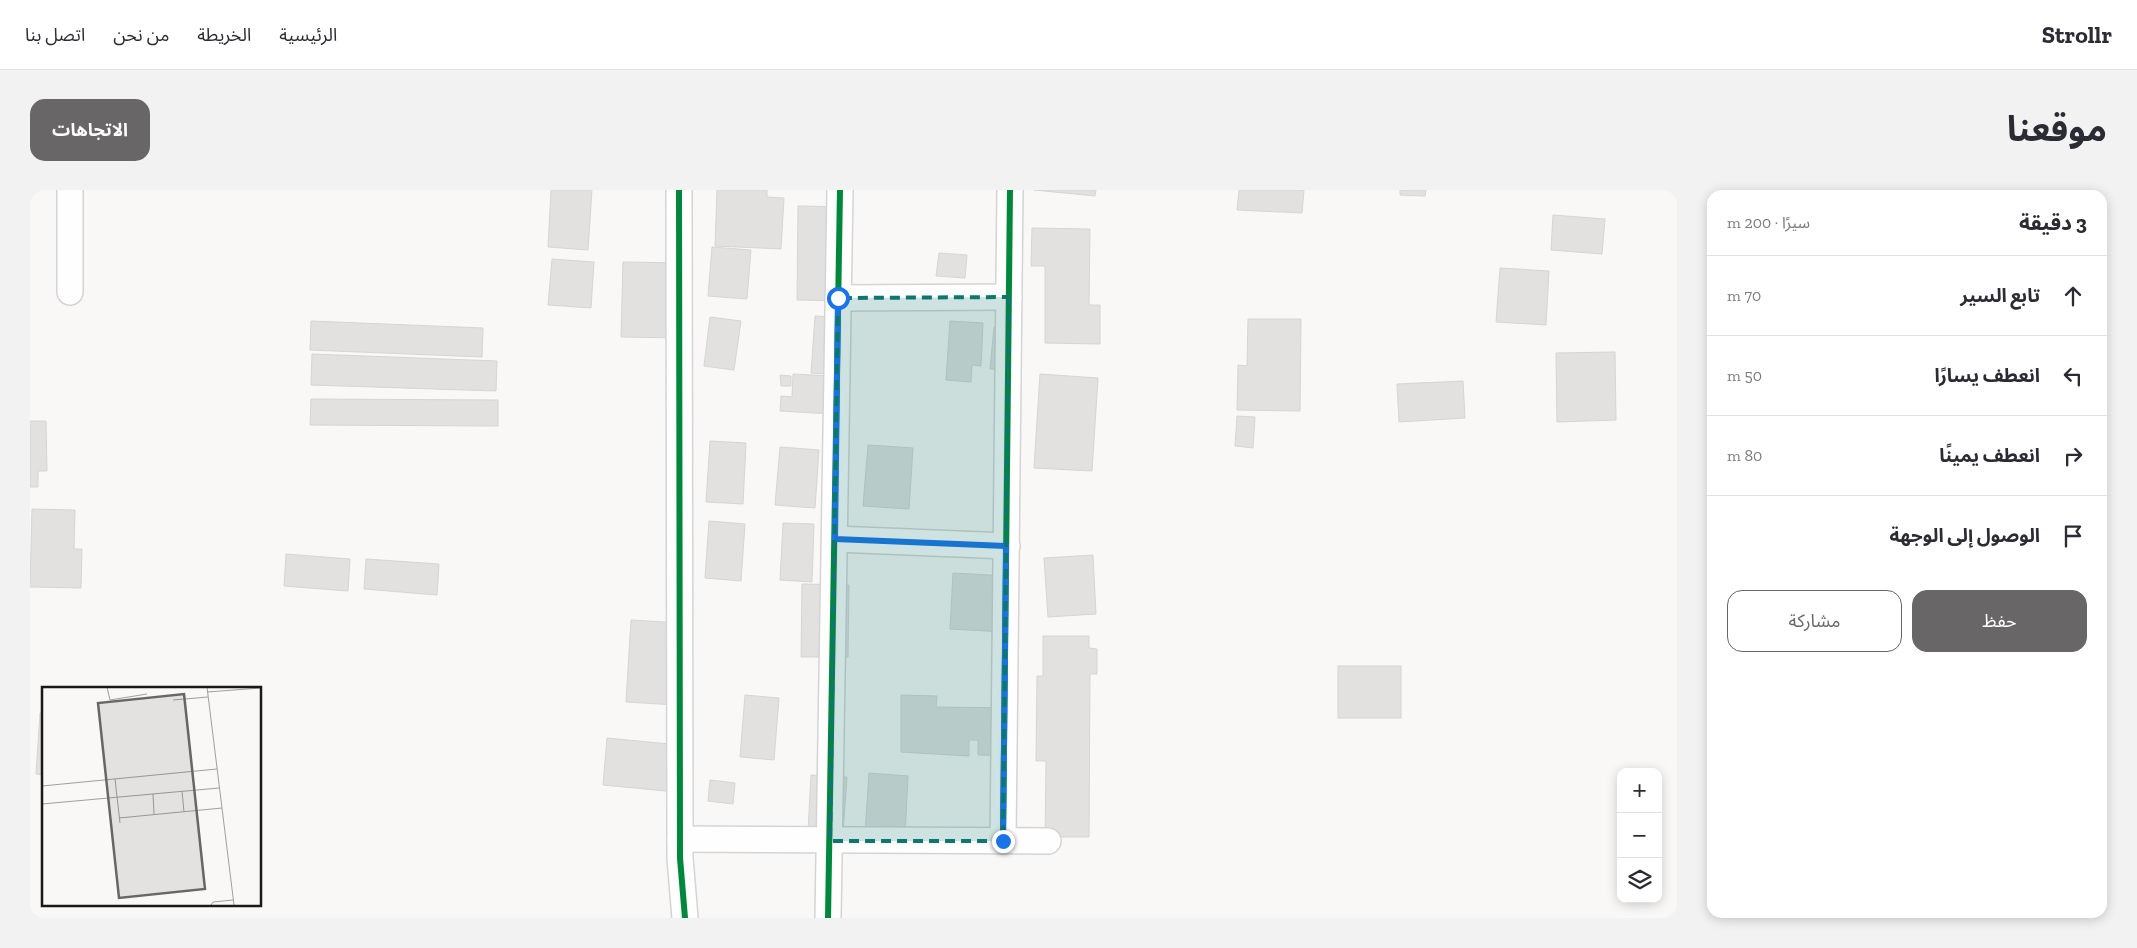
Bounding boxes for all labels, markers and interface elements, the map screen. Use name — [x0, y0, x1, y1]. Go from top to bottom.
text: Strollr — [2042, 20, 2112, 49]
text: اتصل بنا — [25, 24, 85, 46]
text: من نحن — [113, 24, 169, 46]
text: الخريطة — [197, 24, 251, 46]
text: الرئيسية — [279, 24, 337, 46]
button: الاتجاهات — [30, 99, 150, 161]
text: موقعنا — [2007, 108, 2107, 150]
text: 3 دقيقة — [2019, 210, 2087, 235]
text: سيرًا · 200 m — [1727, 213, 1810, 232]
icon: ahead — [2059, 282, 2087, 310]
text: تابع السير — [1960, 284, 2040, 307]
text: 70 m — [1727, 286, 1761, 305]
route start — [827, 287, 850, 310]
icon: left — [2059, 362, 2087, 390]
text: انعطف يسارًا — [1934, 364, 2040, 387]
text: 50 m — [1727, 366, 1762, 385]
icon: right — [2059, 442, 2087, 470]
text: انعطف يمينًا — [1939, 444, 2040, 467]
text: 80 m — [1727, 446, 1762, 465]
icon: arrive — [2059, 522, 2087, 550]
text: الوصول إلى الوجهة — [1889, 524, 2040, 547]
button: مشاركة — [1727, 590, 1902, 652]
button: حفظ — [1912, 590, 2087, 652]
inset map — [42, 687, 261, 906]
map controls — [1617, 768, 1662, 903]
button: + — [1617, 768, 1662, 813]
button: − — [1617, 813, 1662, 858]
route end — [992, 830, 1015, 853]
button: layers — [1617, 858, 1662, 903]

